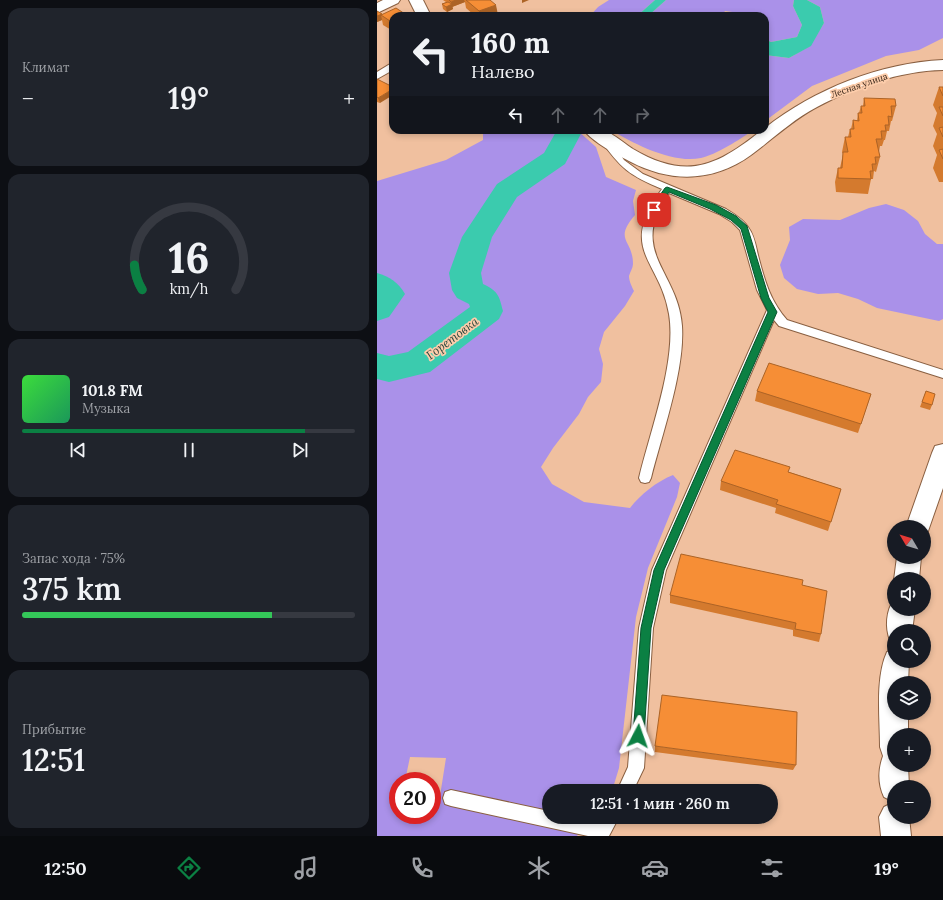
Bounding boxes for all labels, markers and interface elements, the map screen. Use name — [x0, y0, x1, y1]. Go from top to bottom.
text: 160 m — [471, 25, 549, 61]
icon: left — [405, 28, 457, 80]
text: Климат — [22, 59, 69, 76]
text: Налево — [471, 60, 535, 83]
street label: Лесная улица — [829, 70, 889, 100]
text: 19° — [168, 79, 209, 117]
text: − — [22, 84, 34, 112]
text: + — [343, 84, 355, 112]
icon: left — [505, 104, 527, 126]
icon: ahead — [547, 104, 569, 126]
icon: ahead — [589, 104, 611, 126]
icon: right — [631, 104, 653, 126]
pin — [637, 193, 671, 227]
icon: arrive — [643, 199, 665, 221]
text: 16 — [168, 231, 209, 284]
text: km/h — [169, 280, 208, 299]
water label: Горетовка — [423, 313, 481, 362]
text: 101.8 FM — [82, 381, 143, 400]
text: Музыка — [82, 400, 130, 417]
icon: previous — [67, 439, 89, 461]
icon: pause — [178, 439, 200, 461]
icon: next — [289, 439, 311, 461]
north arrow — [887, 520, 931, 564]
map controls — [887, 520, 931, 824]
text: Запас хода · 75% — [22, 550, 125, 567]
text: 375 km — [22, 570, 121, 608]
button: sound — [887, 572, 931, 616]
button: search — [887, 624, 931, 668]
button: layers — [887, 676, 931, 720]
position arrow — [617, 715, 659, 757]
text: Прибытие — [22, 721, 86, 738]
button: + — [887, 728, 931, 772]
text: 12:51 — [22, 741, 85, 779]
speed limit sign: 20 — [389, 772, 441, 824]
button: − — [887, 780, 931, 824]
text: 12:51 · 1 мин · 260 m — [590, 794, 730, 813]
icon: directions — [175, 854, 203, 882]
icon: music — [292, 854, 320, 882]
icon: phone — [408, 854, 436, 882]
icon: climate — [525, 854, 553, 882]
icon: car — [641, 854, 669, 882]
icon: filters — [758, 854, 786, 882]
text: 12:50 — [44, 857, 87, 880]
text: 19° — [874, 857, 899, 880]

